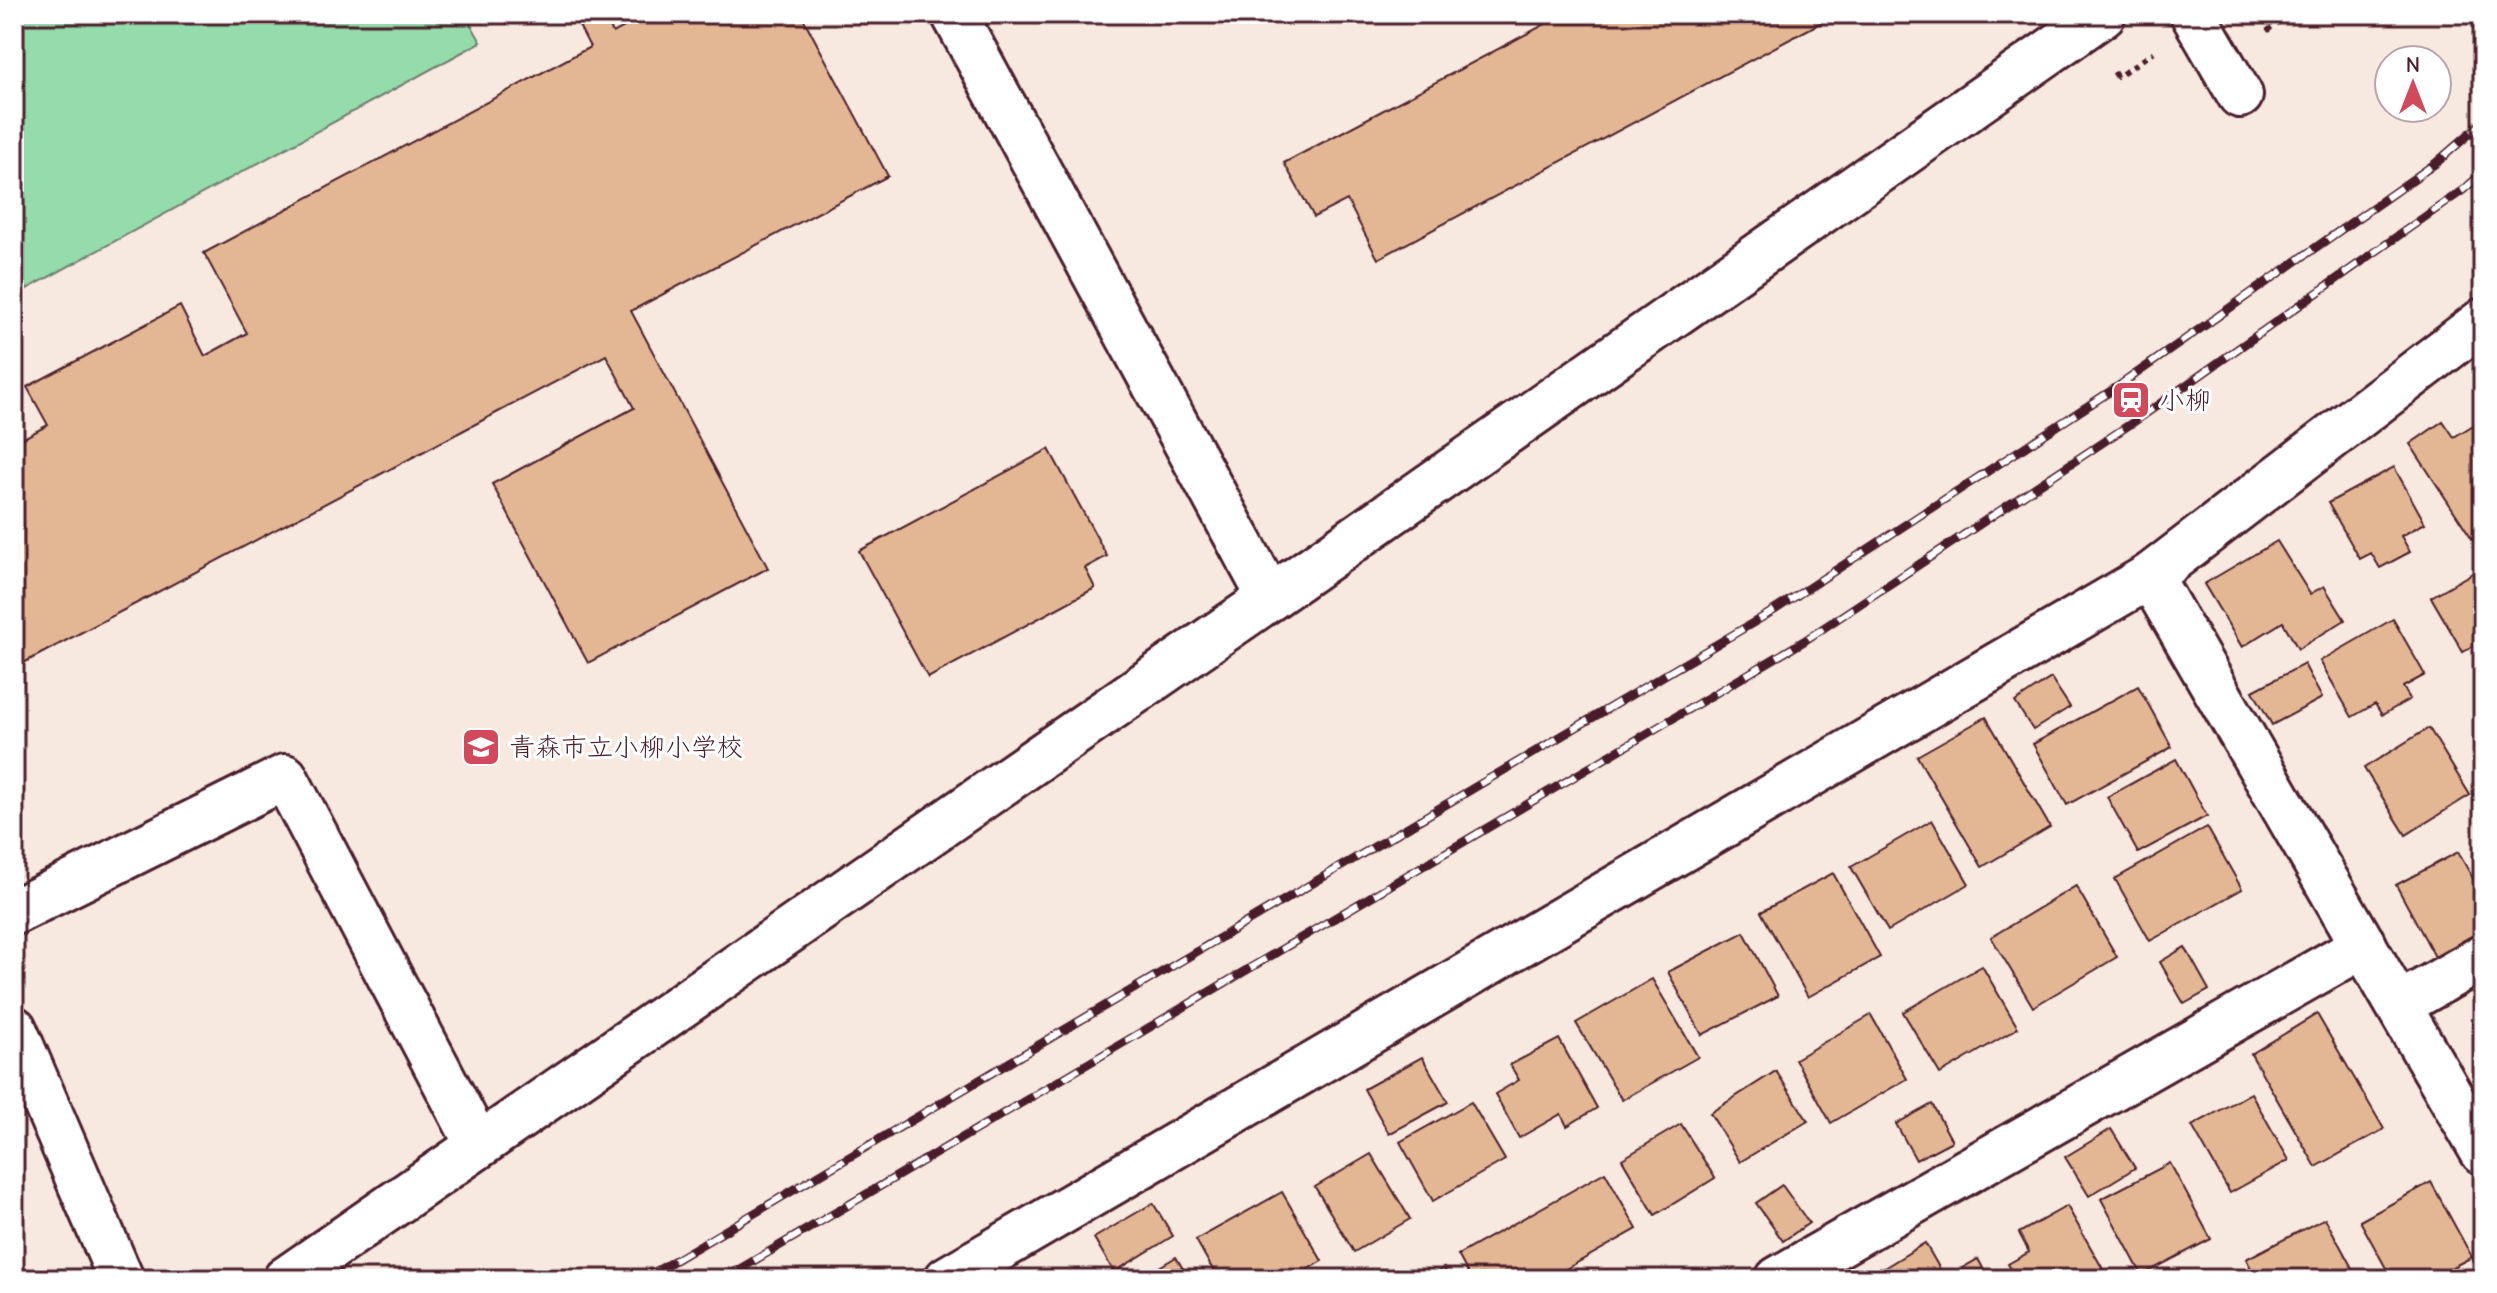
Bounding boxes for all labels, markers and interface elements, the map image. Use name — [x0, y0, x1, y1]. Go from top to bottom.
north arrow — [2373, 44, 2453, 124]
text: N — [2406, 52, 2420, 78]
station icon: 小柳 — [2110, 379, 2152, 421]
place label: 小柳 — [2159, 386, 2211, 416]
school or university icon: 青森市立小柳小学校 — [460, 726, 502, 768]
place label: 青森市立小柳小学校 — [509, 733, 743, 763]

